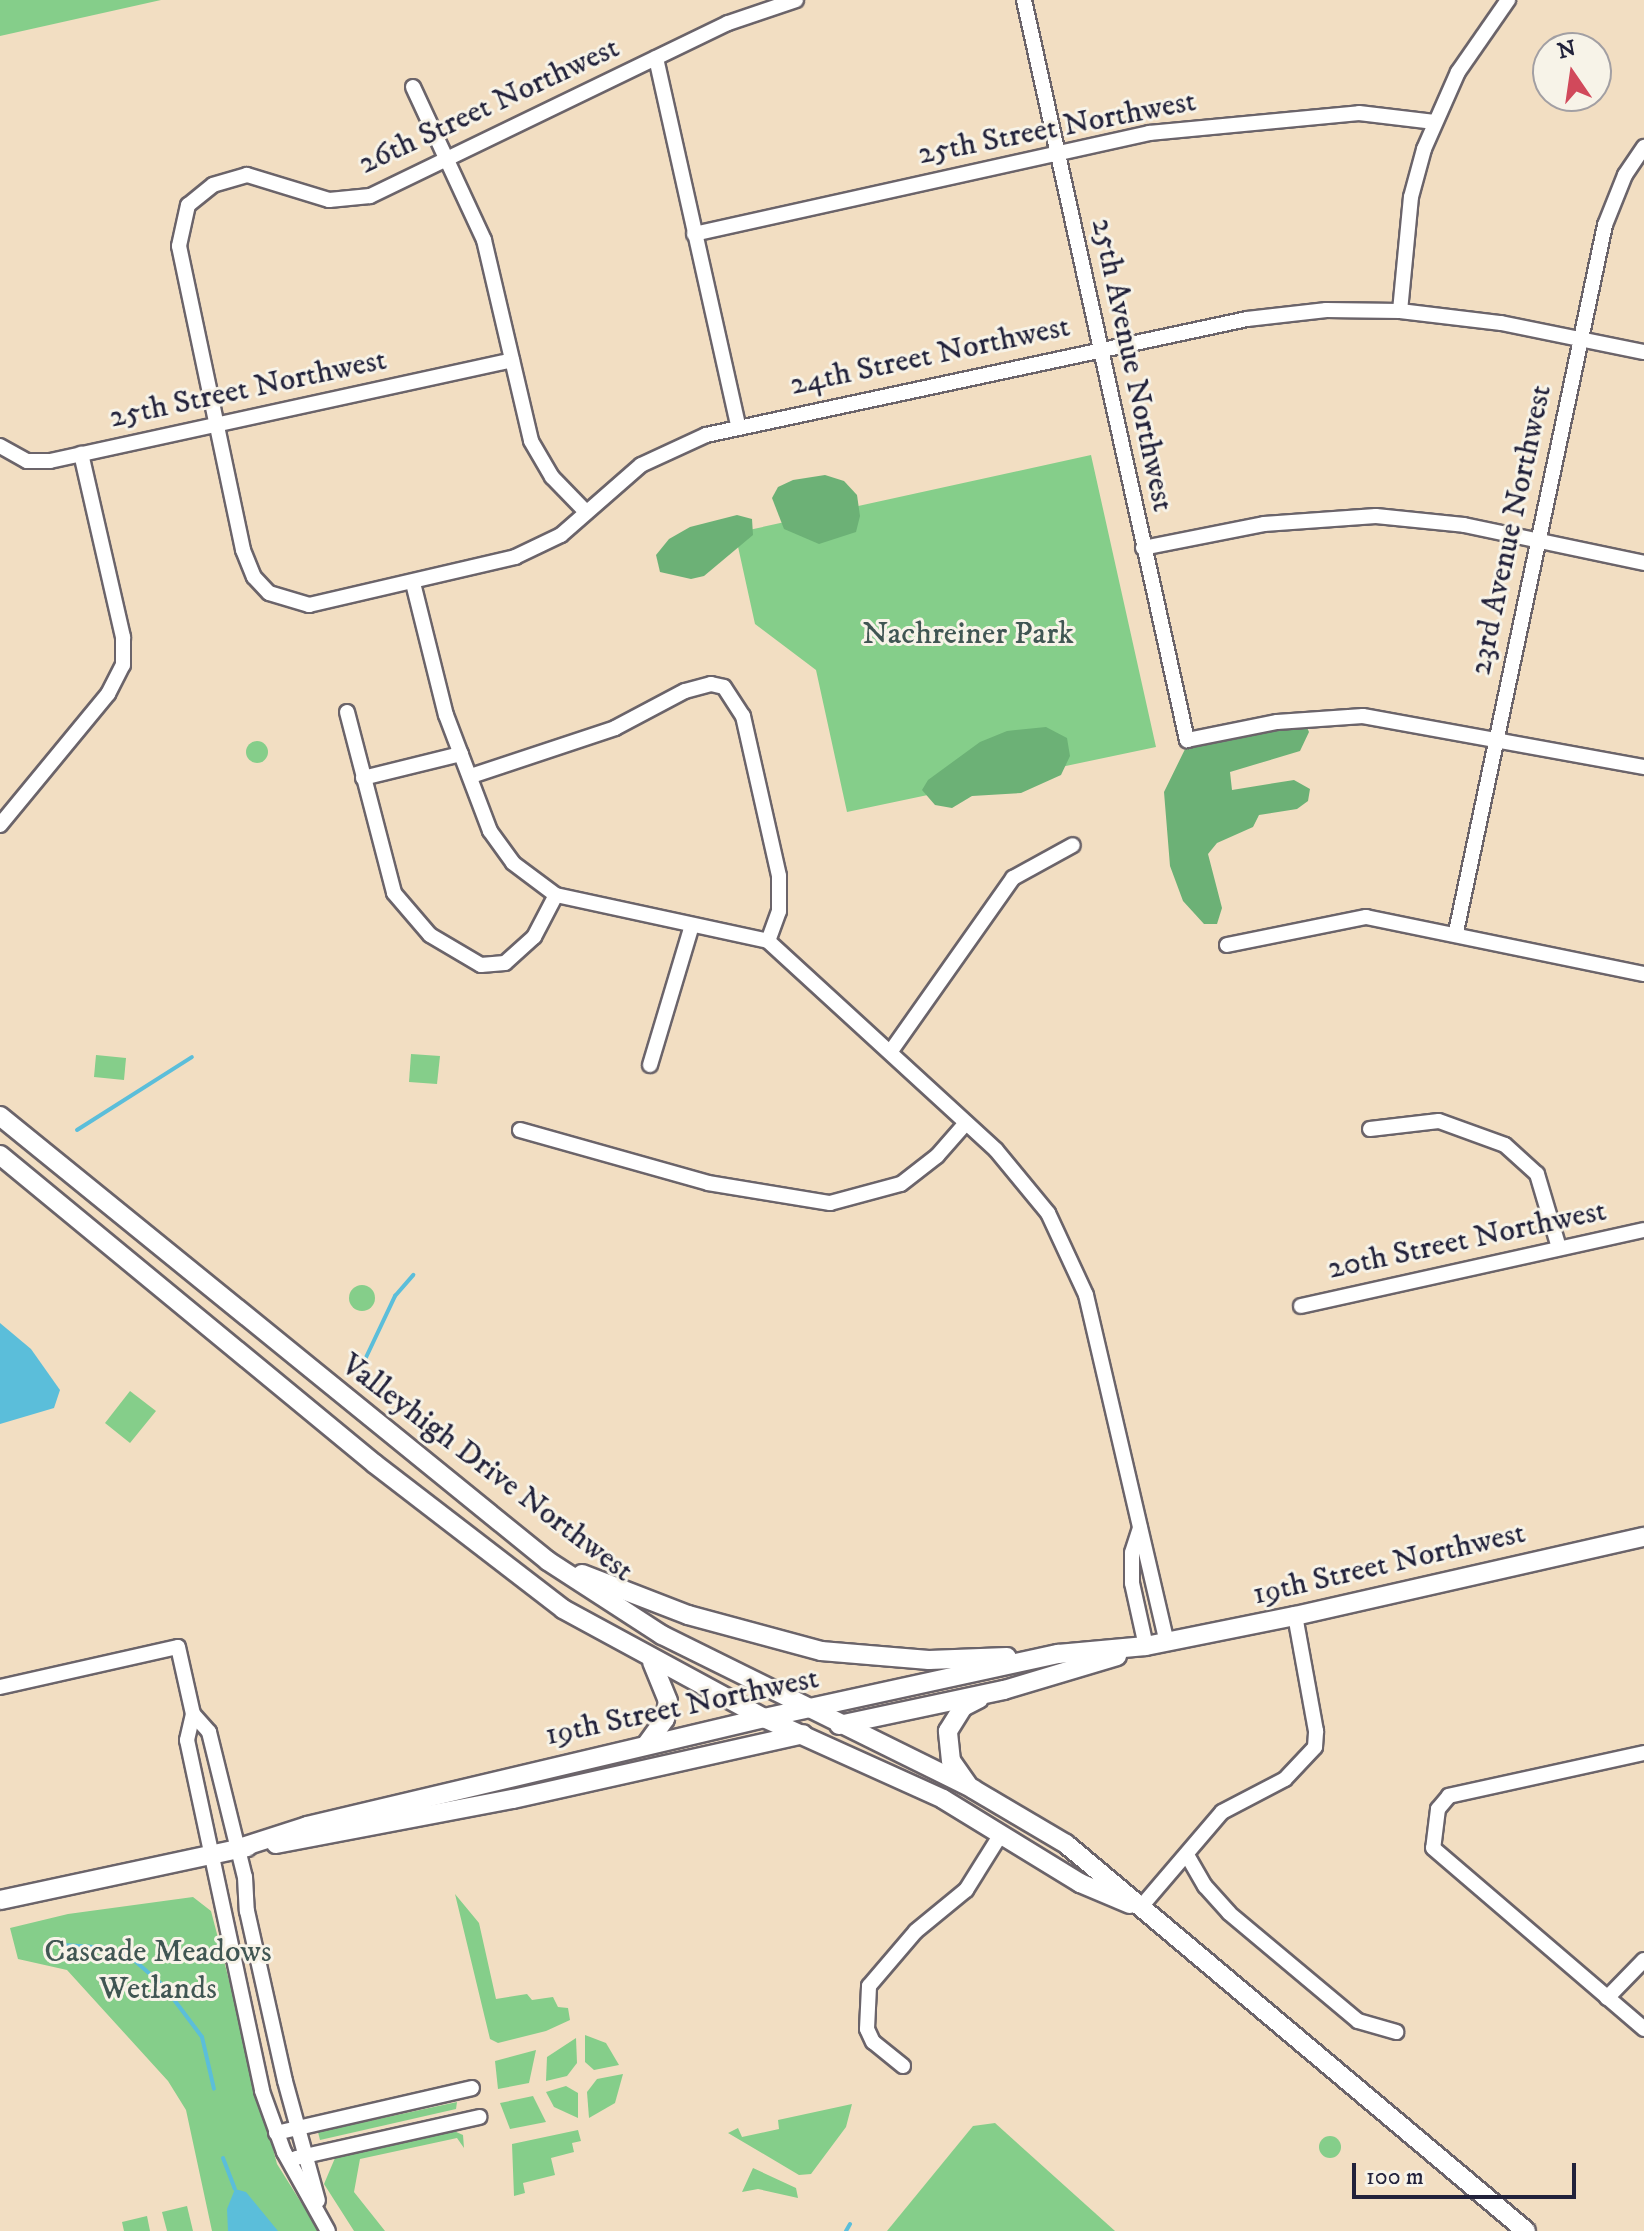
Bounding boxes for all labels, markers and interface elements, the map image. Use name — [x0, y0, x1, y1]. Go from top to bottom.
street label: 26th Street Northwest — [353, 29, 625, 183]
north arrow — [1532, 32, 1612, 112]
text: N — [1555, 35, 1579, 65]
street label: 25th Street Northwest — [915, 82, 1199, 174]
street label: 25th Avenue Northwest — [1082, 215, 1182, 515]
street label: 24th Street Northwest — [787, 308, 1073, 404]
street label: 25th Street Northwest — [106, 341, 390, 437]
street label: 23rd Avenue Northwest — [1461, 381, 1561, 679]
park label: Nachreiner Park — [862, 615, 1074, 653]
street label: 20th Street Northwest — [1324, 1192, 1610, 1288]
street label: Valleyhigh Drive Northwest — [333, 1346, 641, 1590]
street label: 19th Street Northwest — [1249, 1514, 1529, 1614]
street label: 19th Street Northwest — [542, 1659, 822, 1755]
park label: Cascade Meadows Wetlands — [44, 1934, 272, 2009]
scale bar — [1356, 2147, 1580, 2197]
text: 100 m — [1366, 2162, 1424, 2192]

